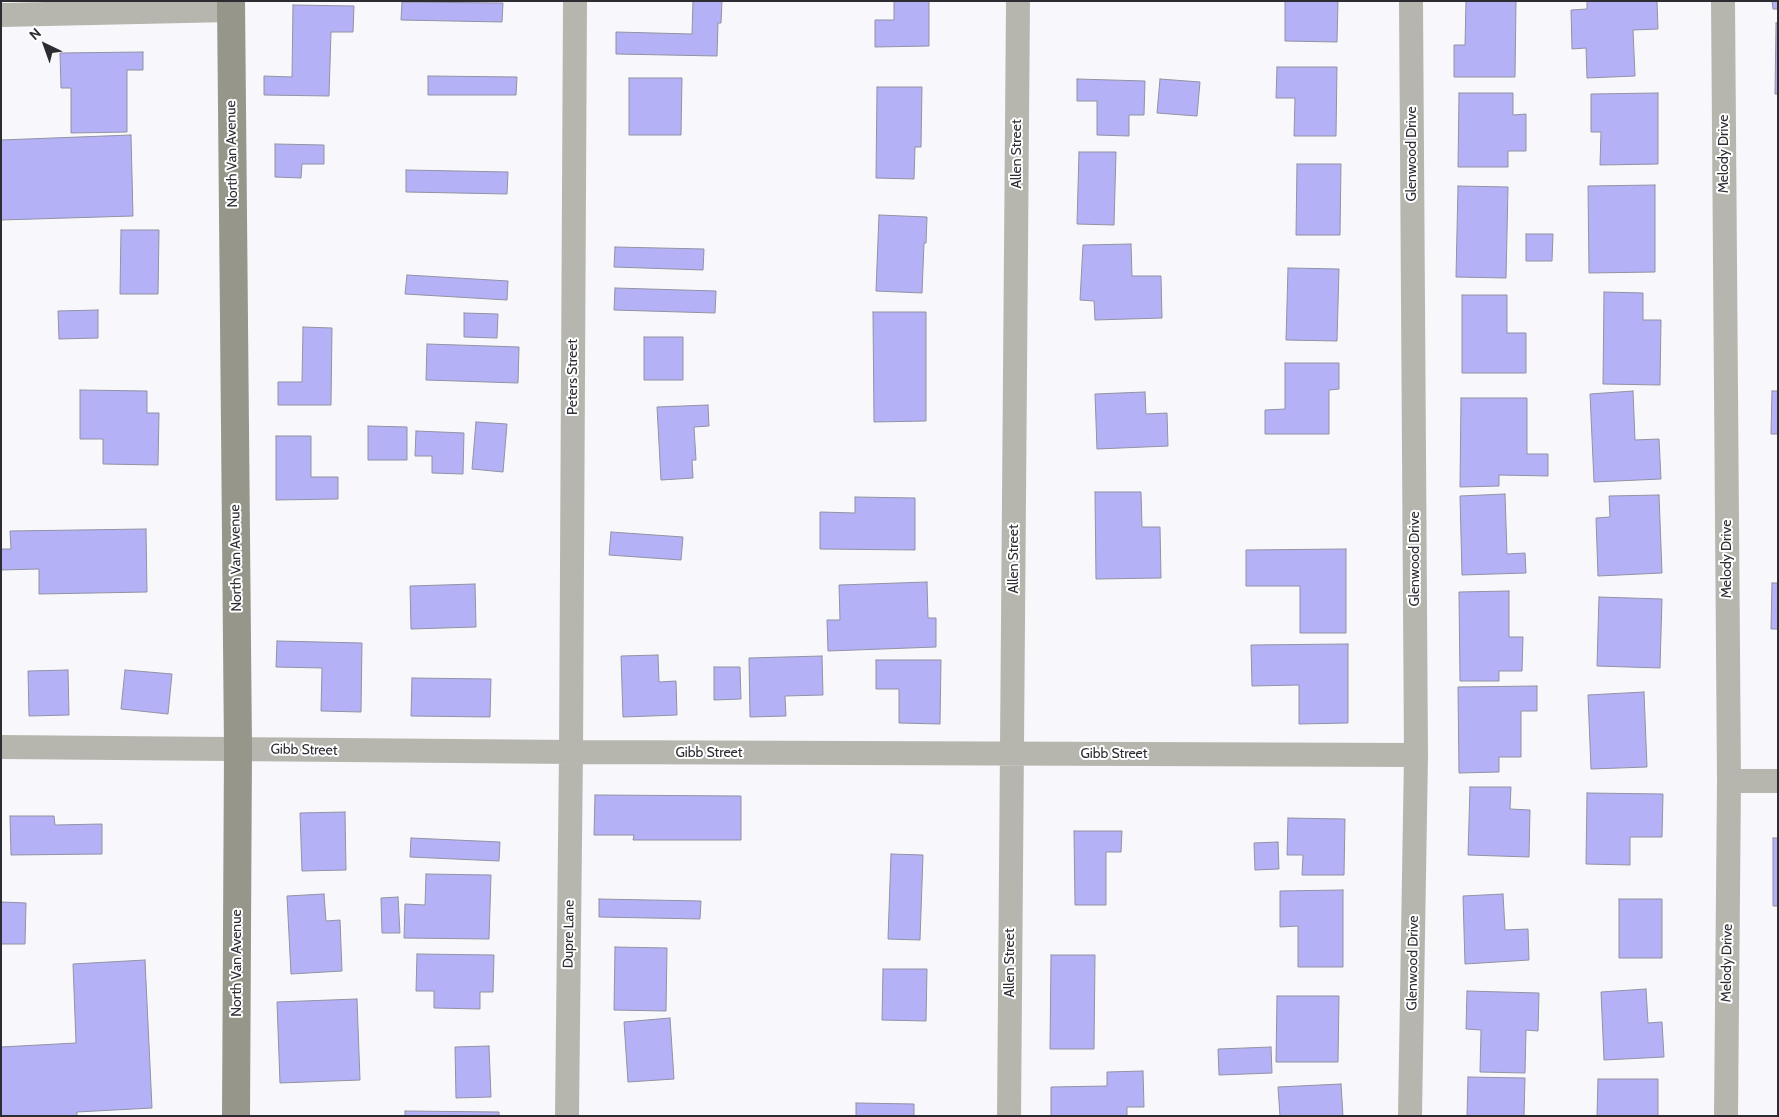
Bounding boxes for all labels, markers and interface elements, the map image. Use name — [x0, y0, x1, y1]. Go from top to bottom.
north arrow — [20, 20, 70, 70]
text: N — [25, 24, 45, 44]
street label: North Van Avenue — [223, 100, 241, 208]
street label: Glenwood Drive — [1404, 106, 1420, 202]
street label: Melody Drive — [1716, 115, 1732, 193]
street label: Allen Street — [1009, 119, 1025, 189]
street label: Peters Street — [565, 339, 581, 415]
street label: North Van Avenue — [227, 504, 245, 612]
street label: Glenwood Drive — [1407, 511, 1423, 607]
street label: Melody Drive — [1719, 520, 1735, 598]
street label: Allen Street — [1006, 524, 1022, 594]
street label: Gibb Street — [270, 741, 338, 759]
street label: Gibb Street — [676, 745, 742, 761]
street label: Gibb Street — [1081, 746, 1147, 762]
street label: Dupre Lane — [560, 900, 578, 968]
street label: North Van Avenue — [229, 909, 245, 1017]
street label: Glenwood Drive — [1404, 915, 1422, 1011]
street label: Melody Drive — [1718, 924, 1736, 1002]
street label: Allen Street — [1002, 928, 1018, 998]

